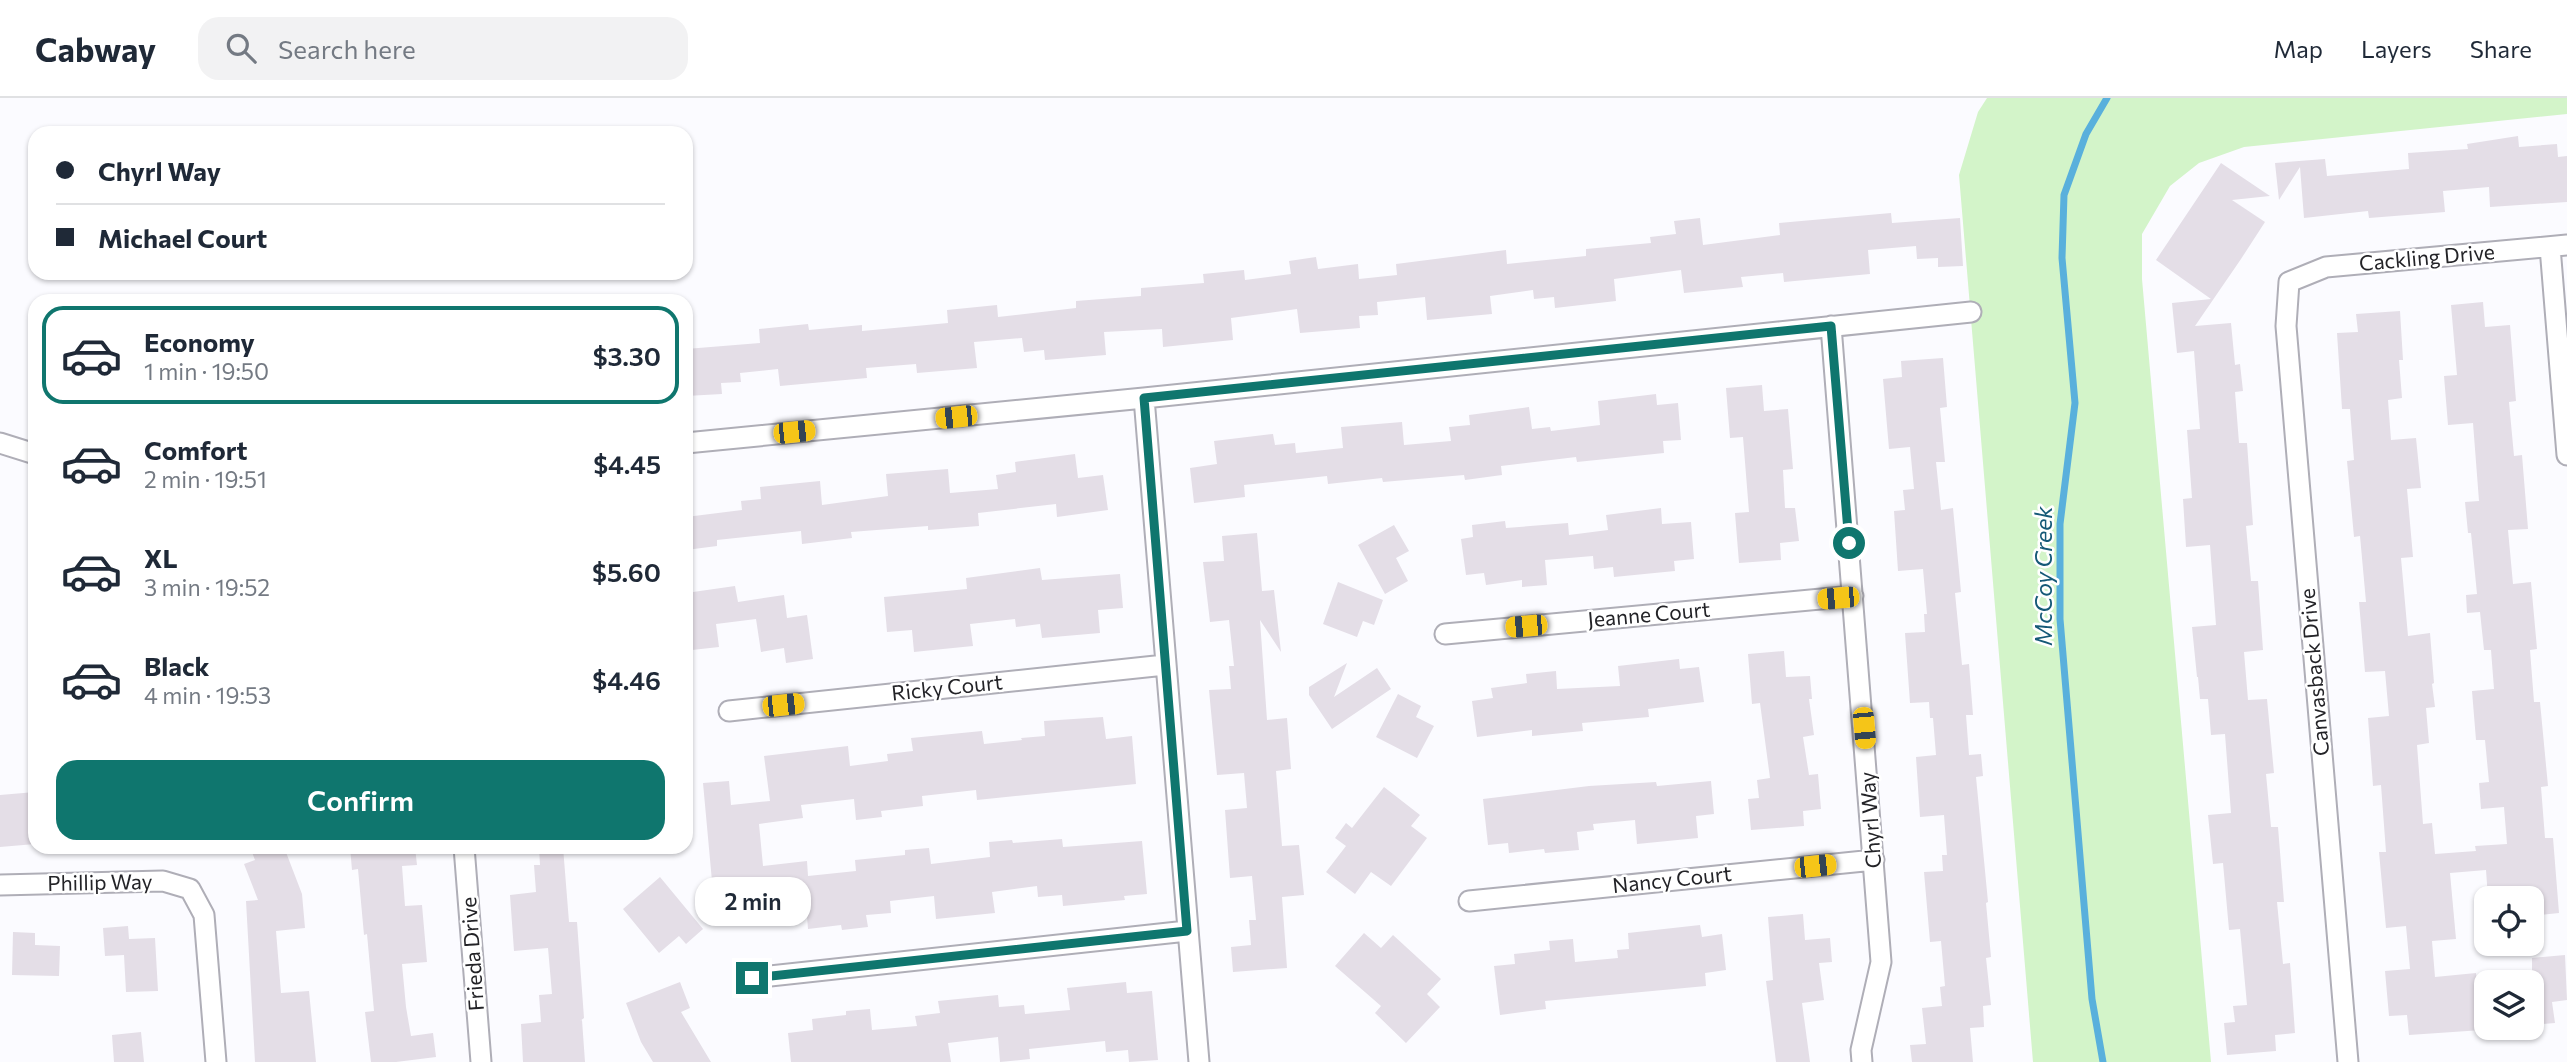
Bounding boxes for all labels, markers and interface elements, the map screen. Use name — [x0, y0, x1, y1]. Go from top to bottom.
search box — [198, 17, 688, 80]
text: Cabway — [35, 28, 156, 69]
icon: search — [222, 29, 260, 67]
text: Search here — [278, 33, 416, 64]
text: Map — [2274, 34, 2323, 63]
text: Layers — [2361, 34, 2432, 63]
text: Share — [2470, 34, 2532, 63]
text: Chyrl Way — [98, 155, 221, 186]
text: Michael Court — [98, 222, 267, 253]
street label: Cackling Drive — [2358, 238, 2496, 275]
icon: car — [60, 324, 123, 387]
text: Economy — [144, 326, 255, 357]
text: $3.30 — [593, 340, 661, 371]
text: 1 min · 19:50 — [144, 357, 269, 385]
car — [935, 404, 978, 430]
car — [773, 419, 816, 445]
icon: car — [60, 432, 123, 495]
text: Comfort — [144, 434, 247, 465]
text: $4.45 — [593, 448, 661, 479]
text: 2 min · 19:51 — [144, 465, 267, 493]
water label: McCoy Creek — [2029, 506, 2057, 646]
route start — [1833, 527, 1865, 559]
icon: car — [60, 540, 123, 603]
text: XL — [144, 542, 178, 573]
text: $5.60 — [592, 556, 661, 587]
text: 3 min · 19:52 — [144, 573, 270, 601]
car — [1817, 586, 1860, 610]
street label: Canvasback Drive — [2294, 587, 2333, 757]
street label: Jeanne Court — [1587, 596, 1711, 631]
car — [1505, 614, 1548, 638]
icon: car — [60, 648, 123, 711]
text: Black — [144, 650, 210, 681]
text: $4.46 — [592, 664, 661, 695]
street label: Ricky Court — [890, 668, 1004, 705]
text: 4 min · 19:53 — [144, 681, 271, 709]
car — [762, 692, 805, 718]
car — [1852, 706, 1877, 750]
button: Confirm — [56, 760, 665, 840]
street label: Chyrl Way — [1854, 771, 1885, 869]
car — [1794, 853, 1837, 879]
street label: Nancy Court — [1611, 860, 1733, 897]
street label: Phillip Way — [47, 868, 153, 895]
callout: 2 min — [694, 876, 810, 926]
map controls — [2474, 886, 2544, 1040]
button: locate — [2474, 886, 2544, 956]
text: 2 min — [725, 887, 781, 915]
street label: Frieda Drive — [455, 896, 488, 1012]
route end — [736, 962, 768, 994]
button: layers — [2474, 970, 2544, 1040]

